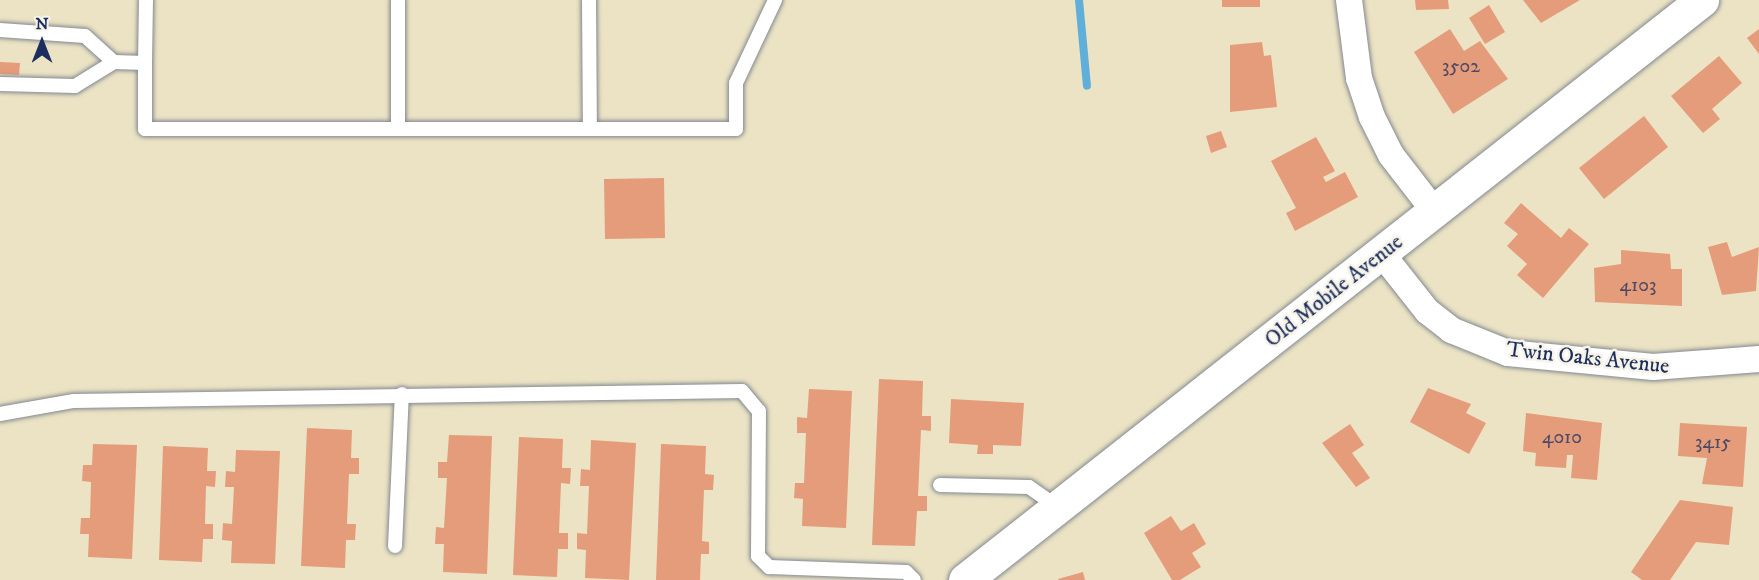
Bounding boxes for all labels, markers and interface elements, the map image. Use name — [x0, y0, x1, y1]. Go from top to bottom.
north arrow — [12, 12, 72, 72]
text: N — [35, 14, 49, 34]
house number: 3502 — [1442, 54, 1480, 78]
street label: Old Mobile Avenue — [1260, 229, 1408, 353]
house number: 4103 — [1619, 273, 1657, 297]
street label: Twin Oaks Avenue — [1505, 336, 1671, 380]
house number: 4010 — [1542, 425, 1582, 449]
house number: 3415 — [1695, 430, 1731, 454]

